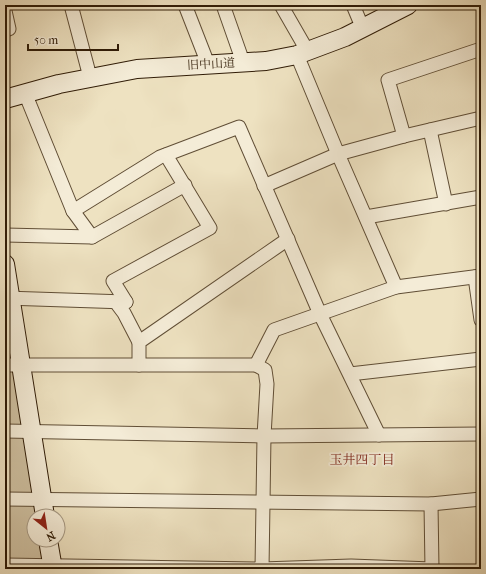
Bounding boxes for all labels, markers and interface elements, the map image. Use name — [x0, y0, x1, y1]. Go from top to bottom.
scale bar — [28, 26, 118, 52]
text: 50 m — [34, 33, 58, 47]
street label: 旧中山道 — [187, 56, 235, 72]
district label: 玉井四丁目 — [329, 452, 395, 467]
north arrow — [26, 508, 66, 548]
text: N — [43, 529, 58, 544]

